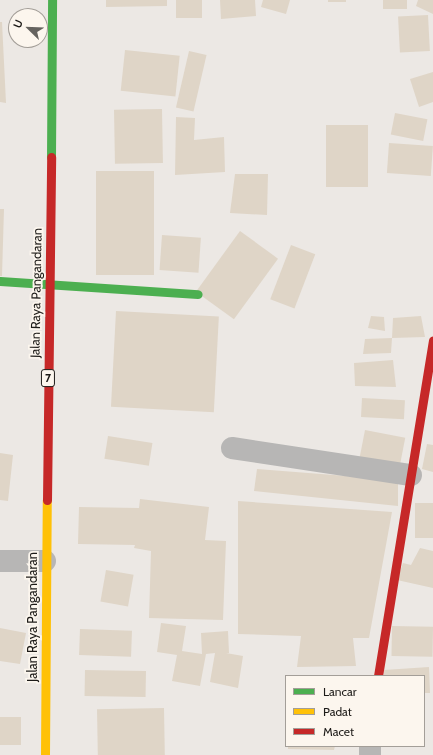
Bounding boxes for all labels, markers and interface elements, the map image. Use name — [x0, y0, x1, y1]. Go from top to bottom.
north arrow — [8, 8, 48, 48]
text: U — [10, 17, 26, 30]
street label: Jalan Raya Pangandaran — [27, 228, 45, 358]
road number: 7 — [40, 368, 56, 388]
street label: Jalan Raya Pangandaran — [24, 552, 40, 682]
legend — [285, 675, 425, 747]
text: Lancar — [323, 684, 356, 699]
text: Padat — [323, 704, 352, 719]
text: Macet — [323, 724, 354, 739]

